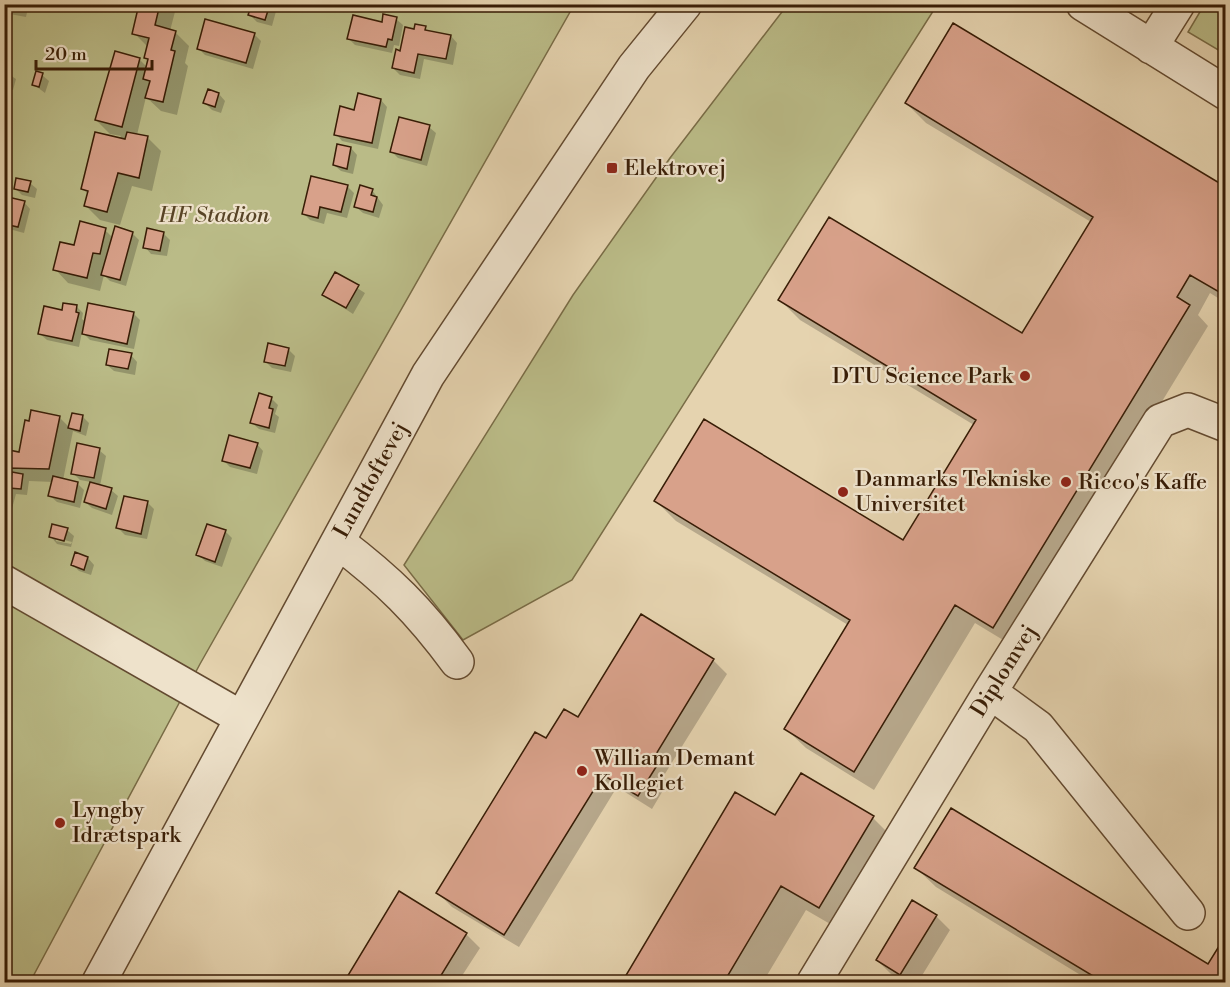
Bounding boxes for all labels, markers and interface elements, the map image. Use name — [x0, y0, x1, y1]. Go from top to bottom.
scale bar — [36, 33, 152, 71]
text: 20 m — [45, 43, 87, 66]
place label: Elektrovej — [624, 155, 726, 182]
marker: Elektrovej — [605, 161, 619, 175]
park label: HF Stadion — [158, 202, 270, 229]
place label: DTU Science Park — [832, 363, 1015, 390]
marker: DTU Science Park — [1018, 369, 1032, 383]
street label: Lundtoftevej — [328, 417, 414, 543]
place label: Danmarks Tekniske Universitet — [855, 466, 1051, 518]
place label: Ricco's Kaffe — [1078, 469, 1207, 496]
marker: Ricco's Kaffe — [1059, 475, 1073, 489]
marker: Danmarks Tekniske Universitet — [836, 485, 850, 499]
street label: Diplomvej — [965, 620, 1043, 722]
place label: William Demant Kollegiet — [593, 745, 755, 797]
marker: William Demant Kollegiet — [575, 764, 589, 778]
place label: Lyngby Idrætspark — [72, 797, 182, 849]
marker: Lyngby Idrætspark — [53, 816, 67, 830]

